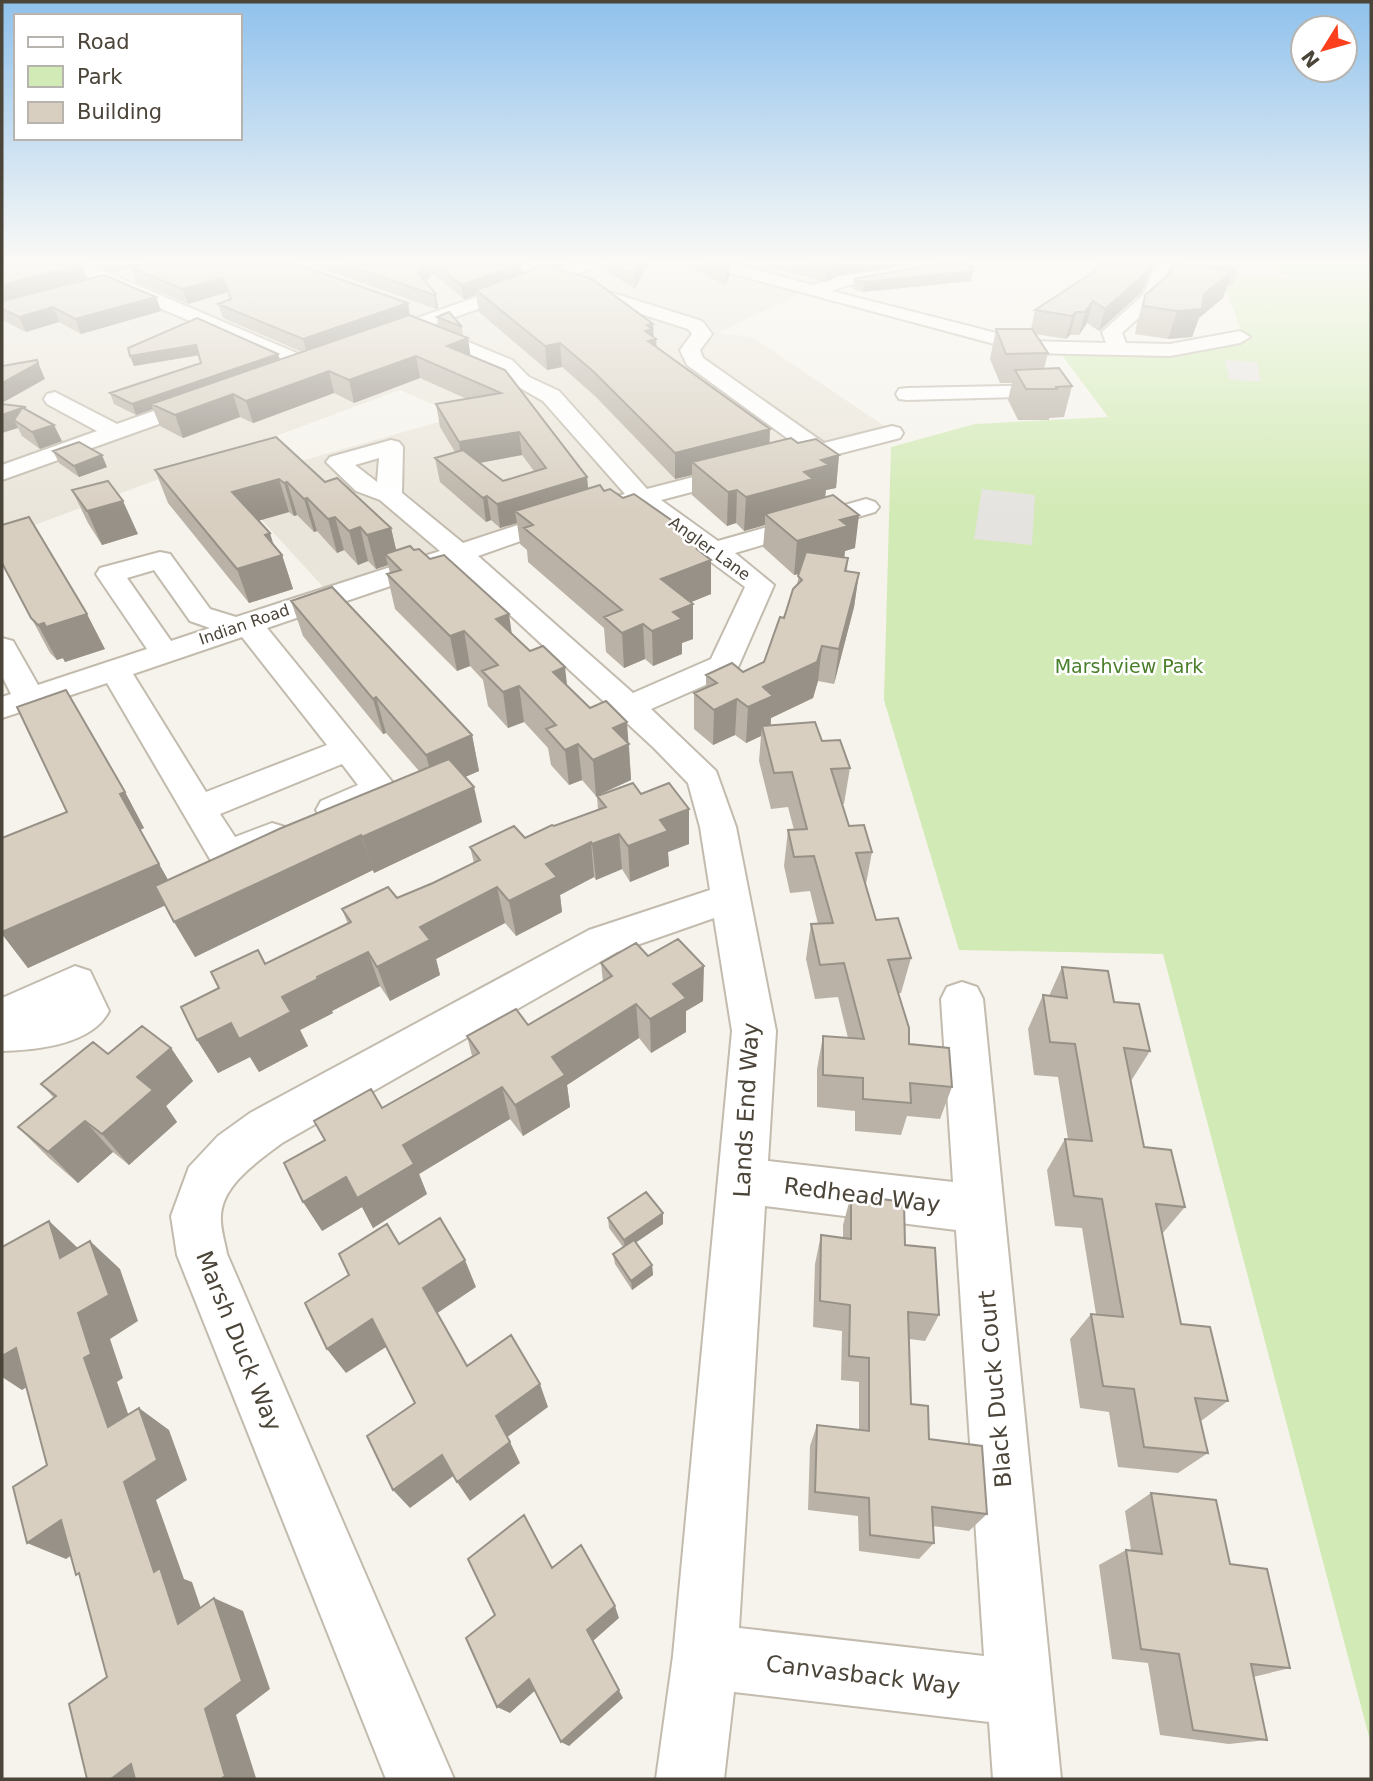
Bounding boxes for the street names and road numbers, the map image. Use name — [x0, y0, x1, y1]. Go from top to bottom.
street label: Angler Lane — [665, 513, 754, 584]
street label: Indian Road — [196, 600, 292, 649]
street label: Lands End Way — [728, 1022, 764, 1198]
street label: Redhead Way — [782, 1173, 942, 1217]
street label: Marsh Duck Way — [191, 1247, 287, 1435]
street label: Black Duck Court — [973, 1289, 1017, 1489]
street label: Canvasback Way — [764, 1650, 962, 1700]

